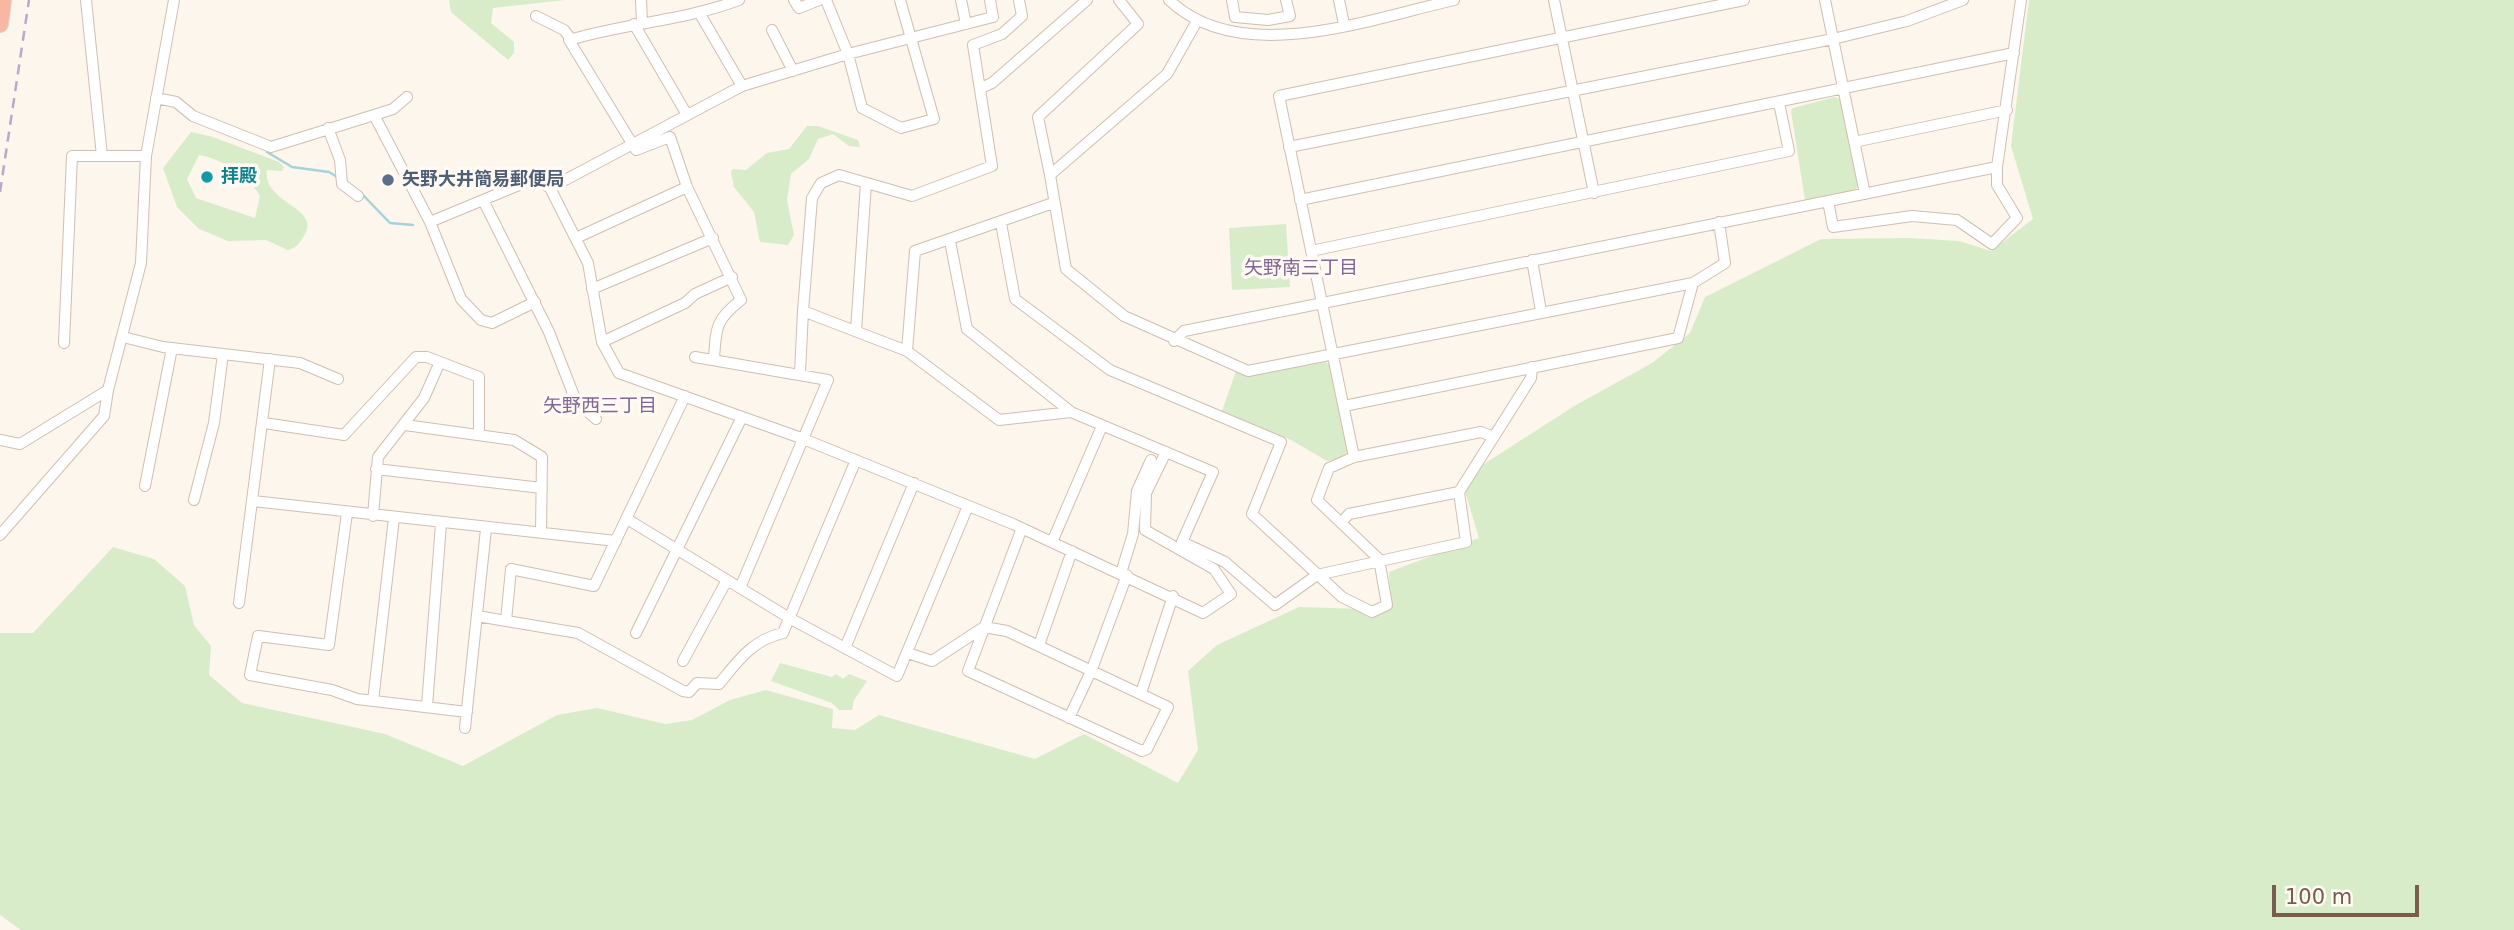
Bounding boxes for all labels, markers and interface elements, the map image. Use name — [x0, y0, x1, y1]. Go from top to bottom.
place label: 拝殿 — [221, 166, 257, 188]
marker: 拝殿 — [199, 169, 215, 185]
place label: 矢野大井簡易郵便局 — [402, 169, 564, 191]
marker: 矢野大井簡易郵便局 — [380, 172, 396, 188]
district label: 矢野南三丁目 — [1244, 258, 1358, 280]
district label: 矢野西三丁目 — [543, 396, 657, 418]
scale bar — [2276, 870, 2423, 914]
text: 100 m — [2285, 885, 2352, 909]

